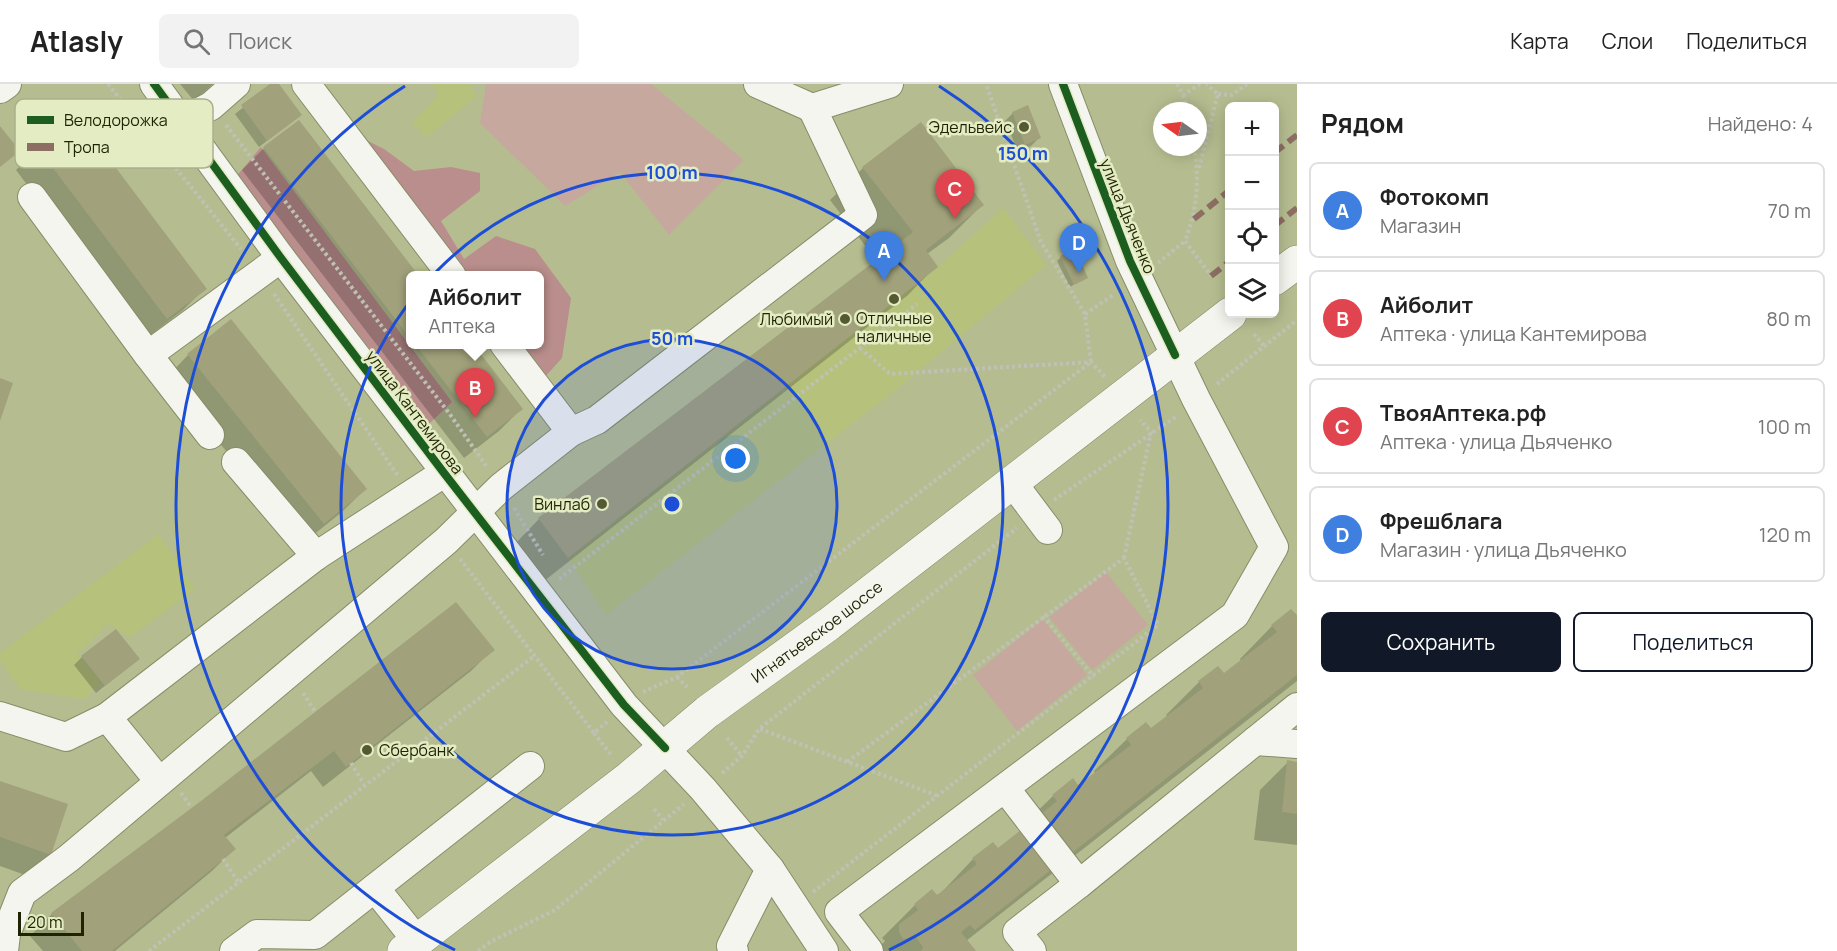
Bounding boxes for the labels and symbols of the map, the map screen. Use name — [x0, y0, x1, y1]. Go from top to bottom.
legend — [15, 99, 213, 168]
north arrow — [1153, 102, 1207, 156]
text: Велодорожка — [64, 109, 168, 131]
place label: Эдельвейс — [928, 116, 1012, 138]
marker: Эдельвейс — [1017, 120, 1031, 134]
text: Тропа — [64, 136, 110, 158]
text: 150 m — [998, 141, 1048, 165]
street label: улица Дьяченко — [1095, 155, 1161, 277]
text: 100 m — [646, 160, 698, 184]
pin: C — [936, 170, 974, 219]
pin: D — [1060, 224, 1098, 273]
pin: A — [864, 232, 904, 281]
marker: Отличные наличные — [887, 292, 901, 306]
place label: Отличные наличные — [856, 307, 932, 347]
place label: Любимый — [760, 308, 833, 330]
marker: Любимый — [838, 312, 852, 326]
text: 50 m — [651, 326, 693, 350]
street label: улица Кантемирова — [361, 345, 469, 479]
pin: B — [456, 368, 494, 418]
your location — [721, 444, 750, 473]
place label: Винлаб — [534, 493, 590, 515]
centre of rings — [662, 494, 682, 514]
marker: Винлаб — [595, 497, 609, 511]
street label: Игнатьевское шоссе — [747, 576, 887, 688]
place label: Сбербанк — [379, 739, 455, 761]
marker: Сбербанк — [360, 743, 374, 757]
scale bar — [18, 909, 84, 936]

